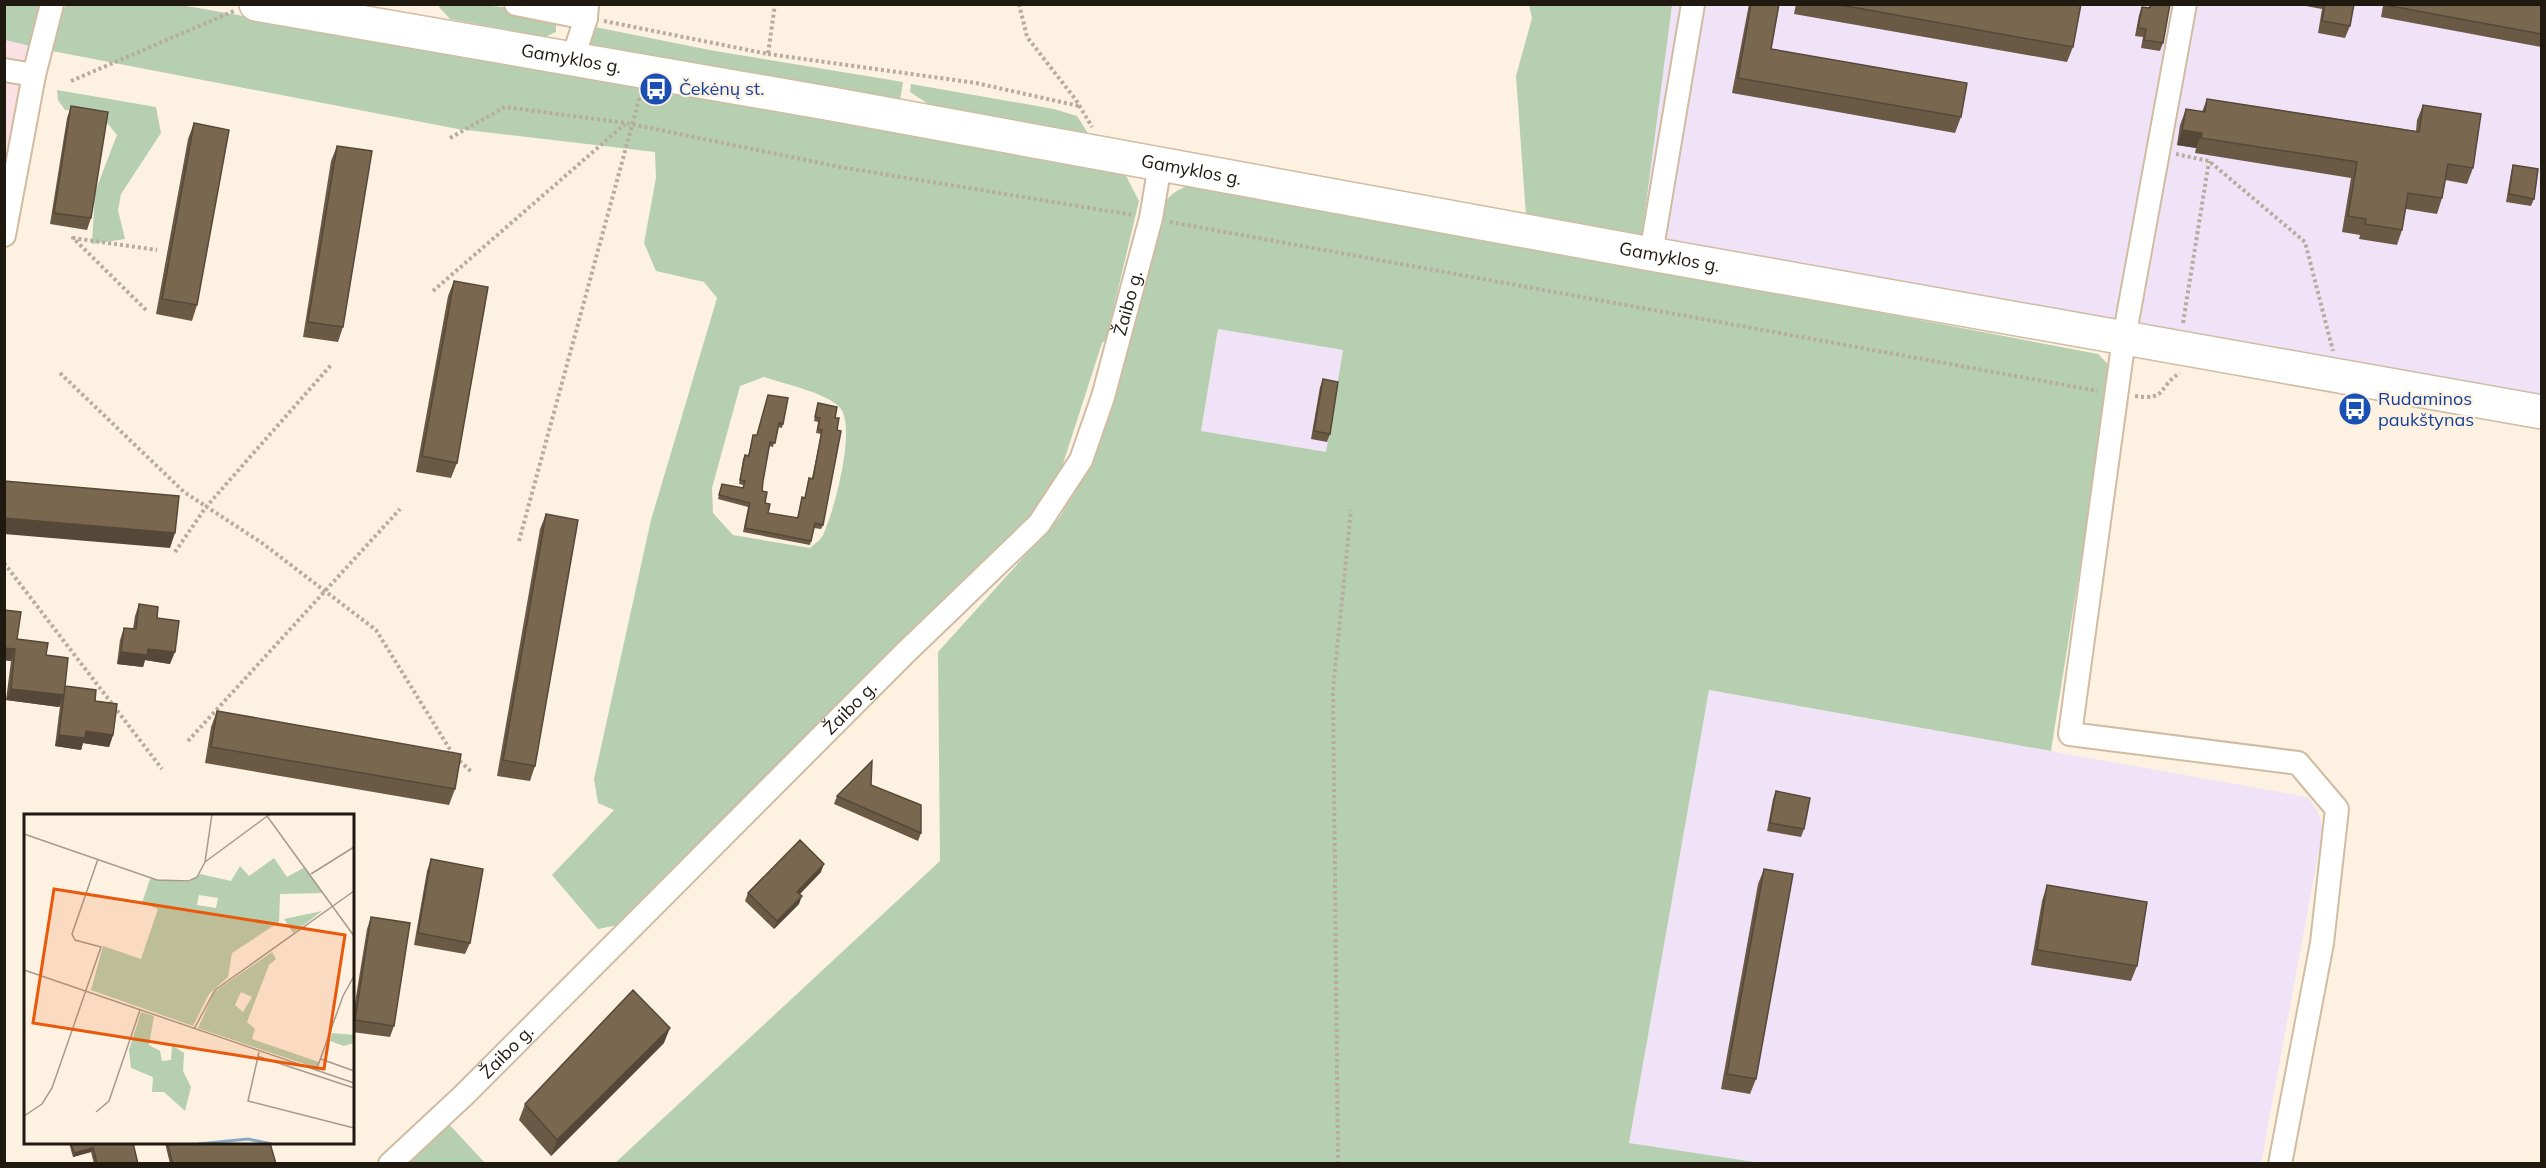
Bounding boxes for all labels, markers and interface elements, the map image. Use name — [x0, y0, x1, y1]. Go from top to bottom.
street label: Gamyklos g. — [519, 38, 623, 78]
bus stop icon: Čekėnų st. — [638, 71, 674, 107]
place label: Čekėnų st. — [679, 77, 764, 100]
street label: Gamyklos g. — [1139, 149, 1244, 190]
street label: Gamyklos g. — [1617, 236, 1722, 277]
street label: Žaibo g. — [1108, 268, 1147, 338]
place label: Rudaminos paukštynas — [2378, 387, 2474, 431]
bus stop icon: Rudaminos paukštynas — [2337, 391, 2373, 427]
street label: Žaibo g. — [818, 676, 881, 739]
inset map — [24, 814, 354, 1144]
street label: Žaibo g. — [475, 1020, 538, 1083]

